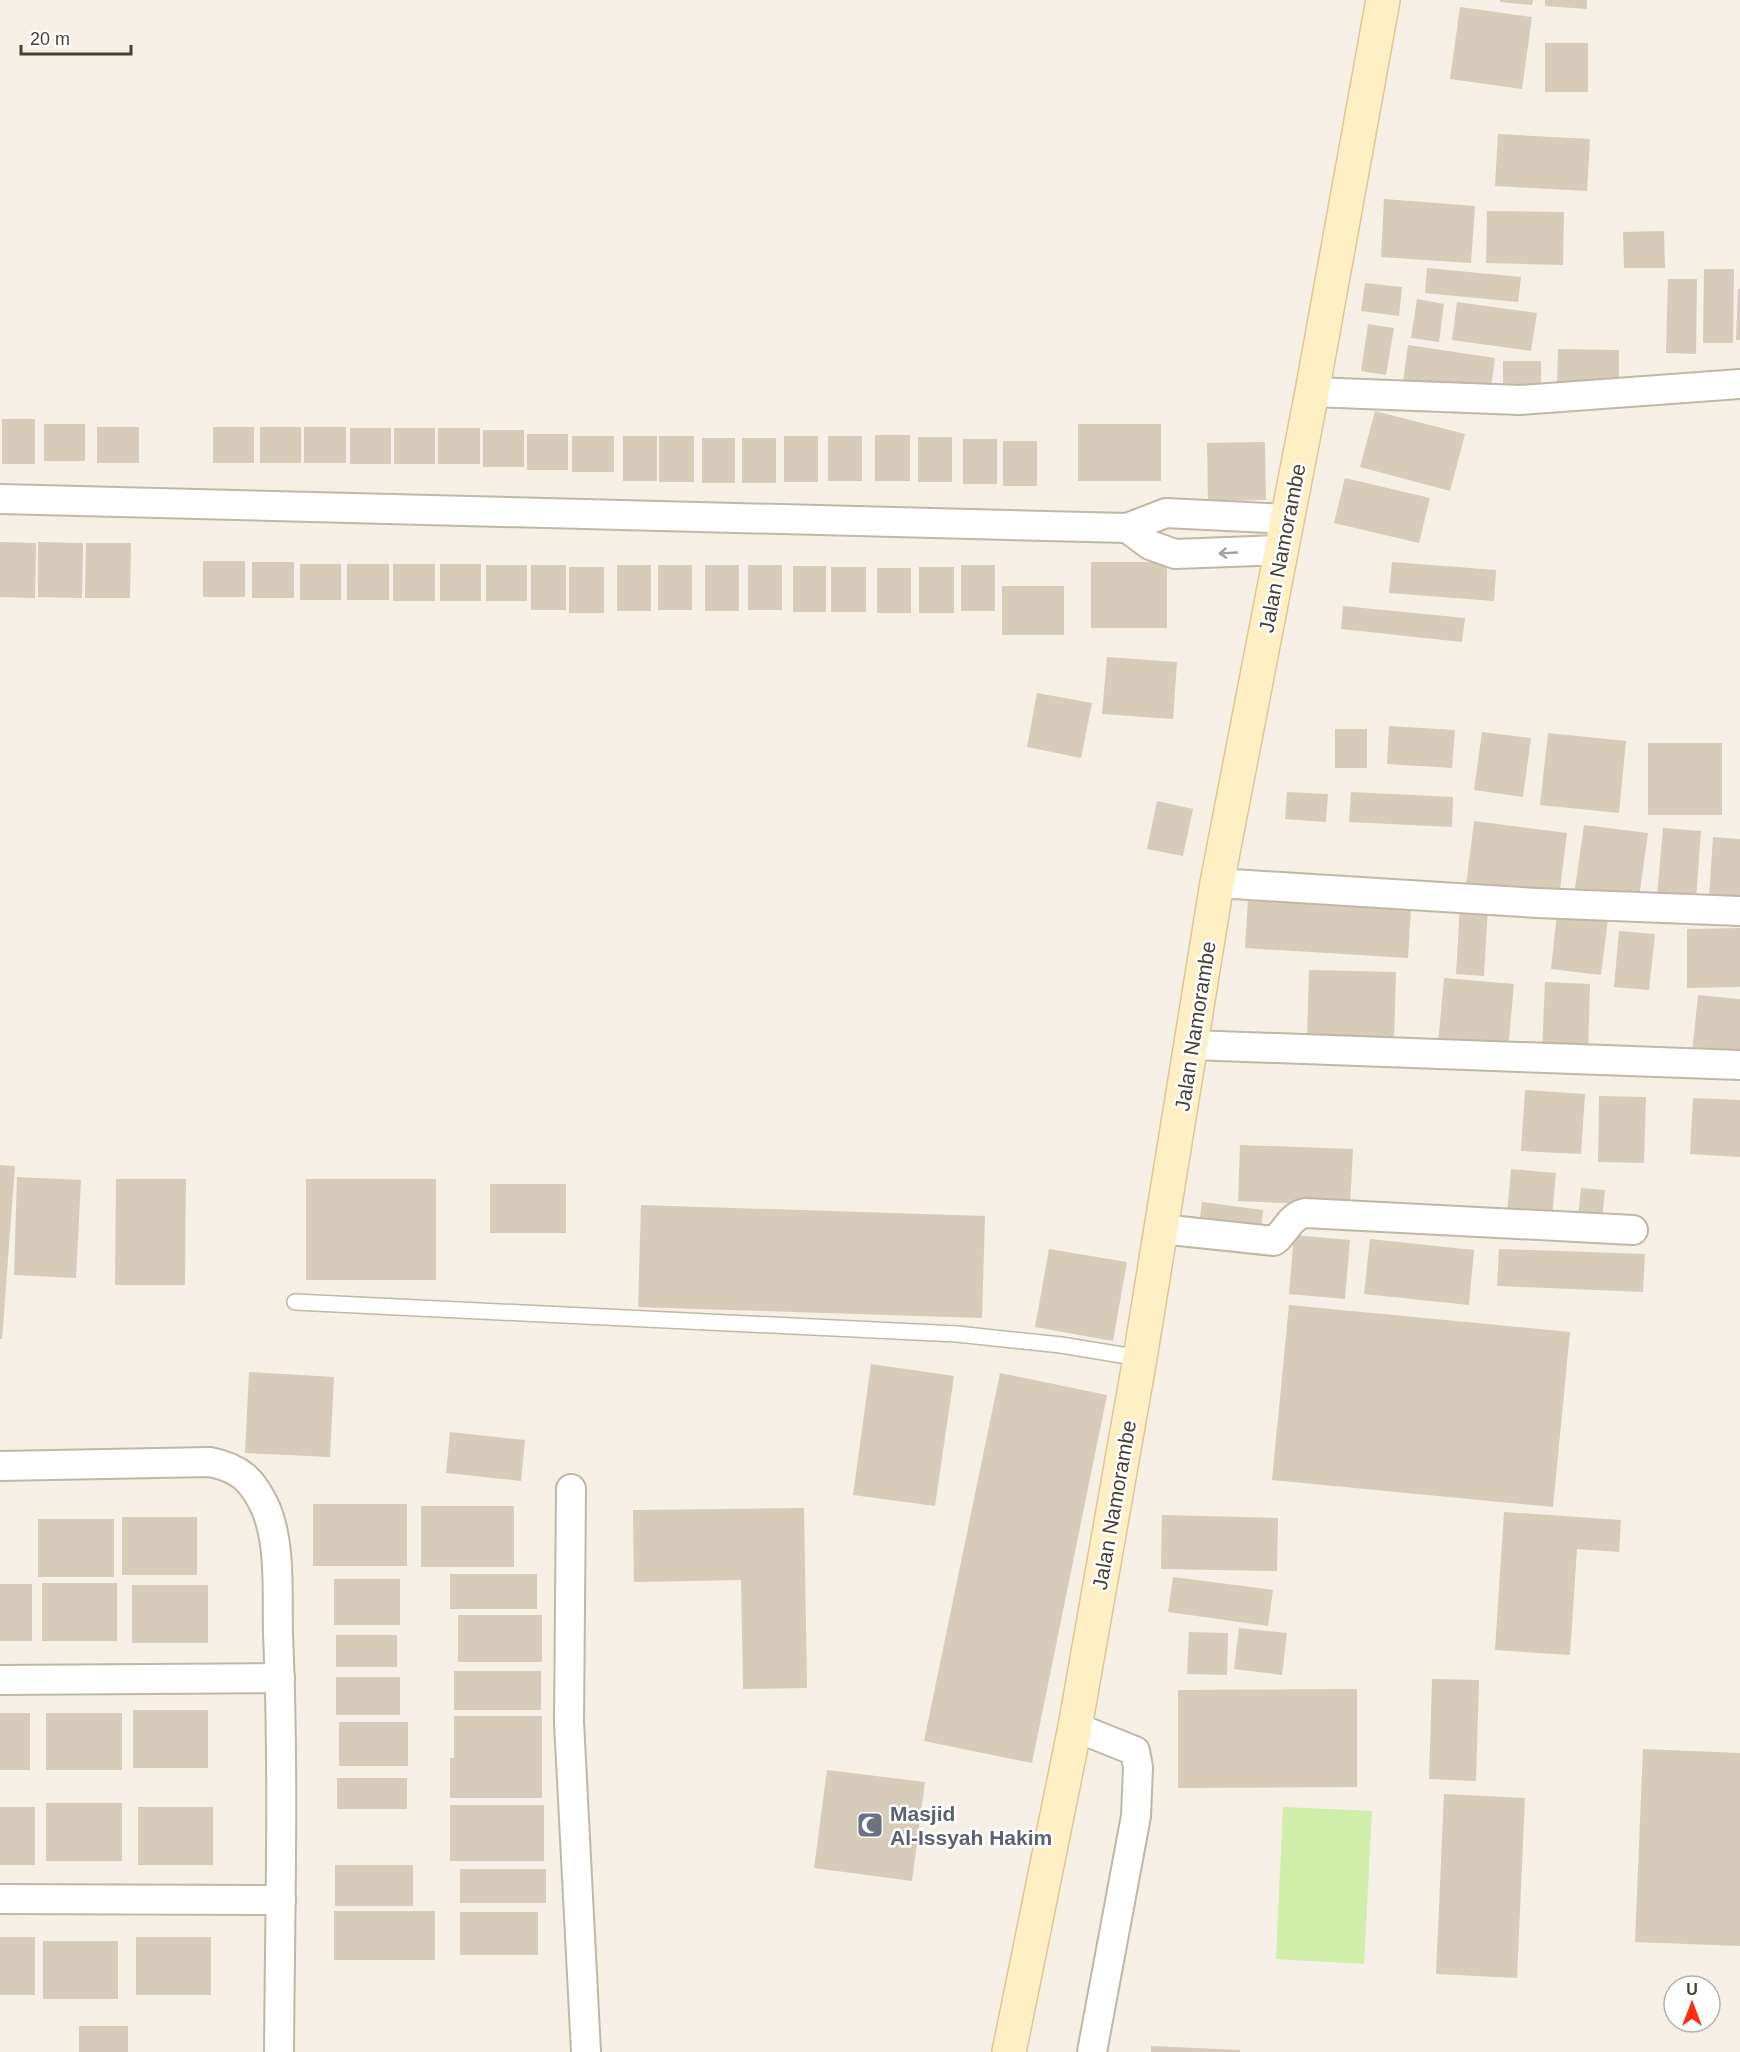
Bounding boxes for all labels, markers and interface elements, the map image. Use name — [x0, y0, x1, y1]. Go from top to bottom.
scale bar — [21, 18, 130, 56]
text: 20 m — [30, 29, 70, 49]
street label: Jalan Namorambe — [1254, 462, 1310, 634]
one-way arrow — [1219, 548, 1239, 559]
street label: Jalan Namorambe — [1170, 939, 1220, 1113]
street label: Jalan Namorambe — [1088, 1419, 1140, 1591]
place label: Masjid Al-Issyah Hakim — [890, 1802, 1052, 1849]
mosque icon: Masjid Al-Issyah Hakim — [855, 1810, 885, 1840]
north arrow — [1662, 1974, 1722, 2034]
text: U — [1686, 1981, 1698, 1998]

